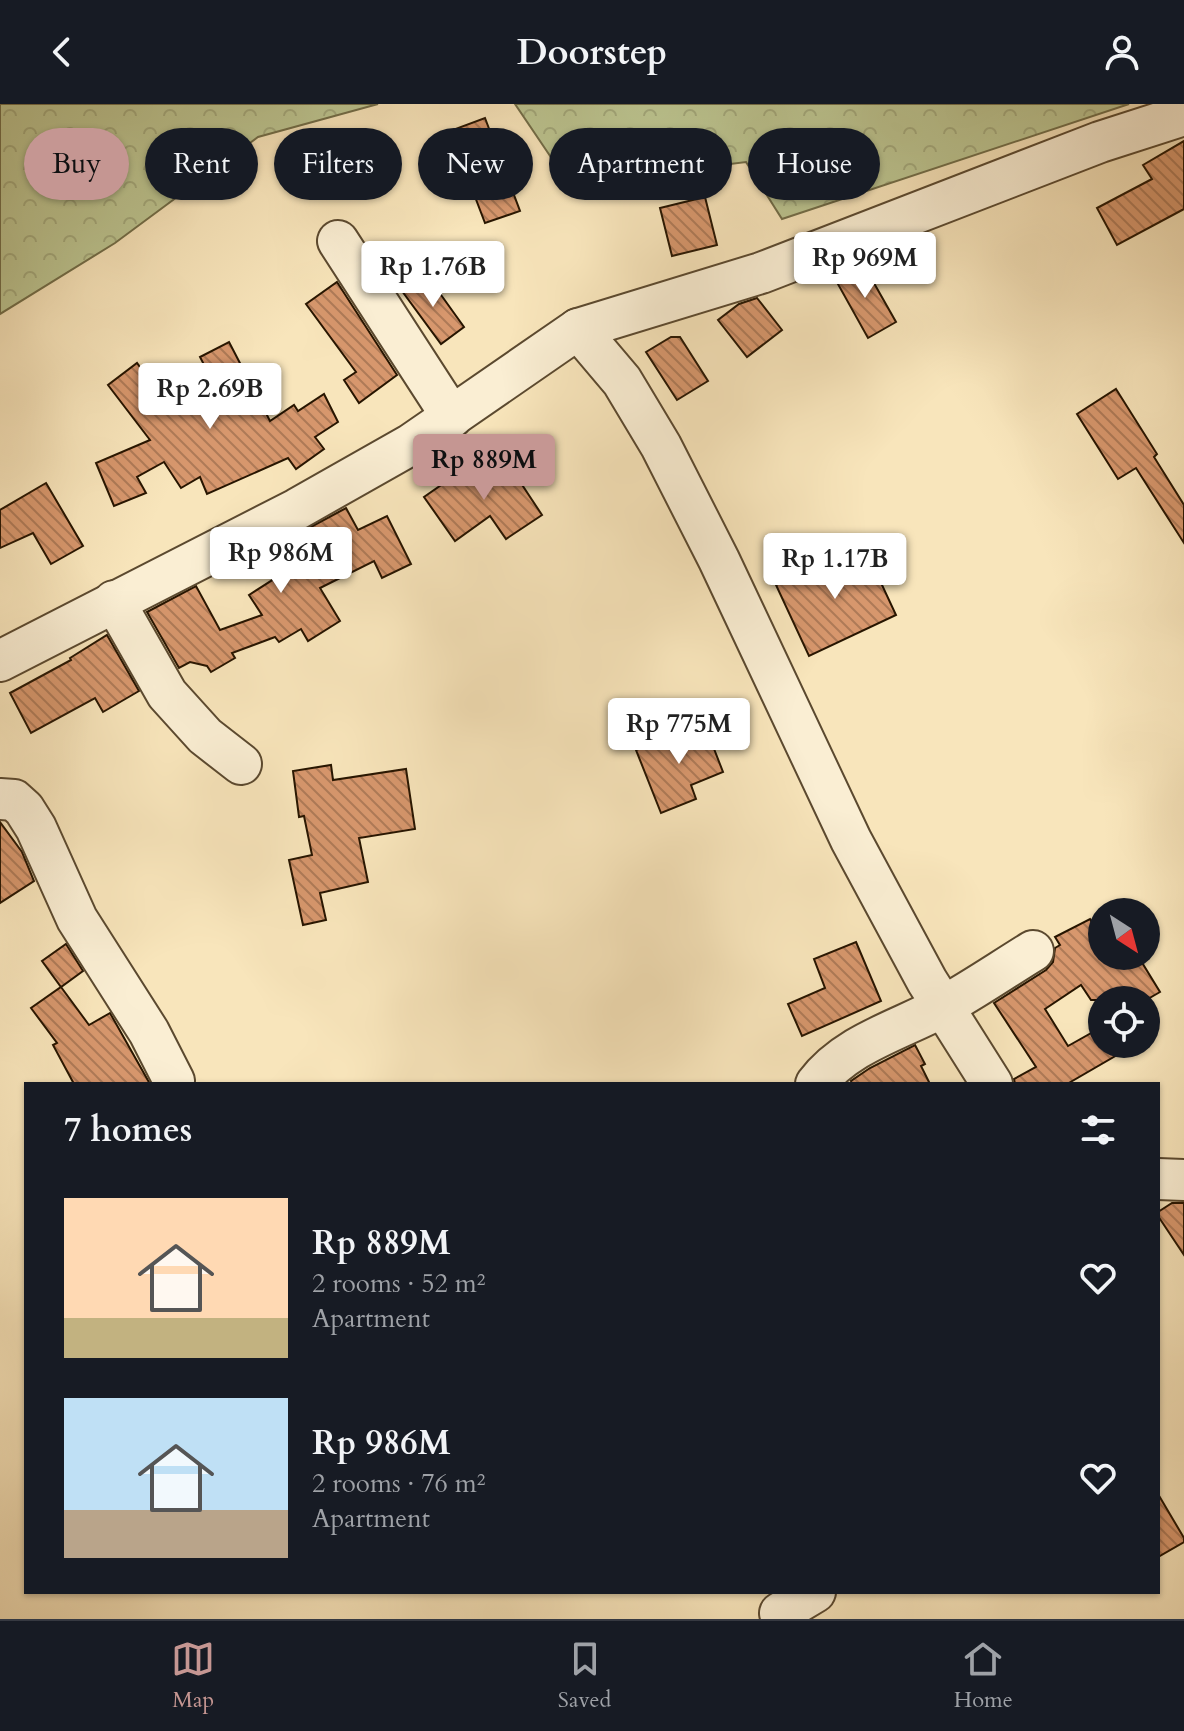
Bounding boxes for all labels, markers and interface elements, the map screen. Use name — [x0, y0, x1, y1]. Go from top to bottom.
text: Doorstep — [517, 28, 667, 77]
icon: back — [40, 30, 84, 74]
icon: person — [1100, 30, 1144, 74]
chip: Buy — [24, 128, 129, 200]
chip: Rent — [145, 128, 258, 200]
chip: Filters — [274, 128, 402, 200]
chip: New — [418, 128, 533, 200]
chip: Apartment — [549, 128, 732, 200]
chip: House — [748, 128, 880, 200]
pin: Rp 969M — [791, 232, 939, 300]
text: Rp 969M — [812, 240, 918, 275]
pin: Rp 1.76B — [350, 241, 516, 309]
text: Rp 1.76B — [379, 249, 487, 284]
pin: Rp 2.69B — [127, 363, 293, 431]
text: Rp 2.69B — [156, 371, 264, 406]
pin: Rp 889M — [410, 434, 558, 502]
text: Rp 889M — [431, 442, 537, 477]
pin: Rp 986M — [207, 527, 355, 595]
pin: Rp 1.17B — [752, 533, 918, 601]
text: Rp 986M — [228, 535, 334, 570]
text: Rp 1.17B — [781, 541, 889, 576]
pin: Rp 775M — [605, 698, 753, 766]
text: Rp 775M — [626, 706, 732, 741]
north arrow — [1088, 898, 1160, 970]
map controls — [1088, 898, 1160, 1058]
button: locate — [1088, 986, 1160, 1058]
text: 7 homes — [64, 1107, 192, 1153]
icon: filters — [1076, 1108, 1120, 1152]
text: Rp 889M — [312, 1220, 451, 1266]
icon: home — [128, 1230, 224, 1326]
icon: heart — [1076, 1256, 1120, 1300]
text: 2 rooms · 52 m² — [312, 1266, 485, 1301]
text: Apartment — [312, 1301, 430, 1336]
text: Rp 986M — [312, 1420, 451, 1466]
icon: home — [128, 1430, 224, 1526]
icon: heart — [1076, 1456, 1120, 1500]
text: 2 rooms · 76 m² — [312, 1466, 485, 1501]
text: Apartment — [312, 1501, 430, 1536]
tab: Map — [171, 1637, 215, 1715]
tab: Saved — [558, 1637, 611, 1715]
tab: Home — [954, 1637, 1013, 1715]

